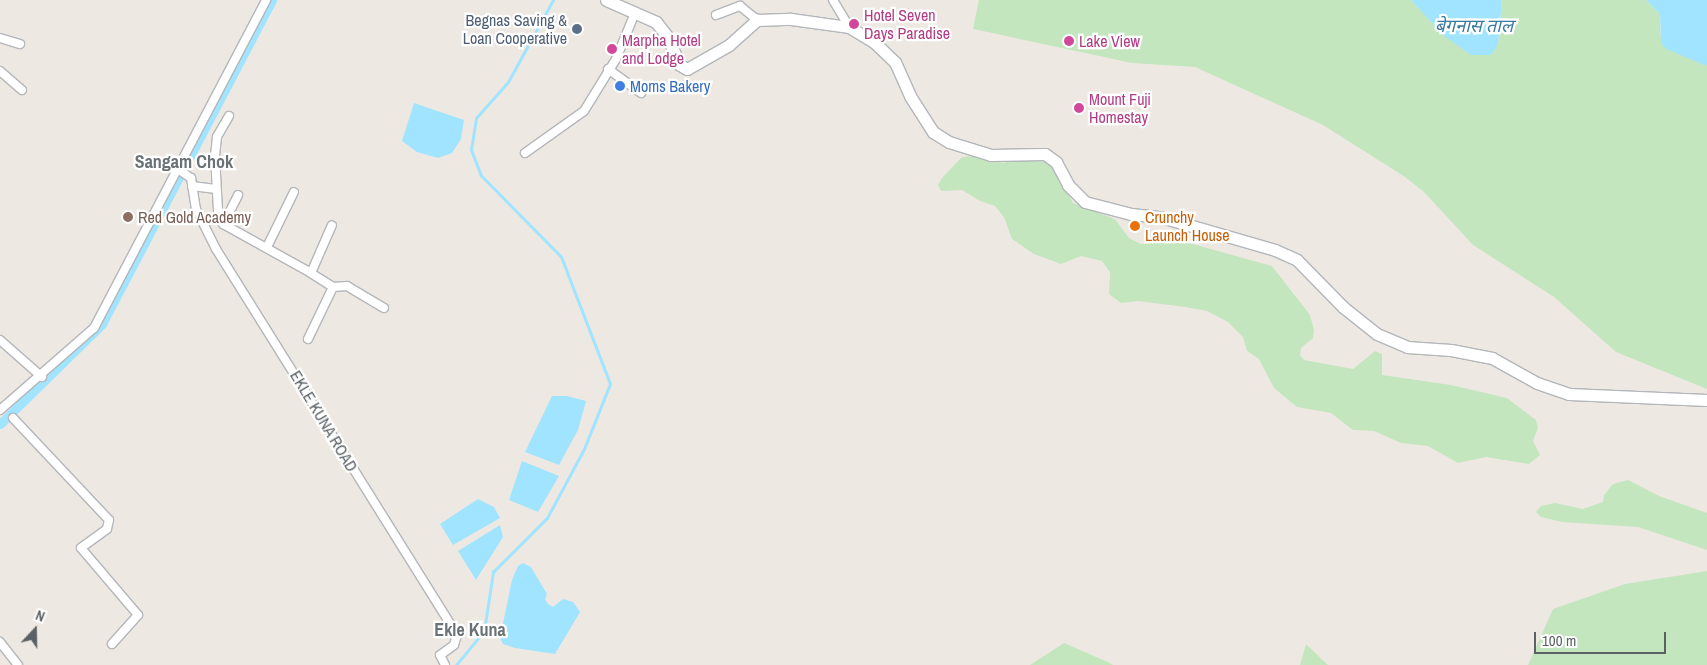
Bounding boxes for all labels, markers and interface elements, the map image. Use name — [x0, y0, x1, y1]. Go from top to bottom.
place label: Hotel Seven Days Paradise — [864, 5, 950, 43]
place label: Begnas Saving & Loan Cooperative — [463, 10, 567, 48]
water label: बेगनास ताल — [1435, 15, 1513, 37]
marker: Hotel Seven Days Paradise — [848, 18, 860, 30]
marker: Begnas Saving & Loan Cooperative — [571, 23, 583, 35]
place label: Marpha Hotel and Lodge — [622, 30, 701, 68]
place label: Lake View — [1079, 31, 1140, 51]
marker: Lake View — [1063, 35, 1075, 47]
marker: Marpha Hotel and Lodge — [606, 43, 618, 55]
place label: Moms Bakery — [630, 76, 710, 96]
marker: Moms Bakery — [614, 80, 626, 92]
place label: Mount Fuji Homestay — [1089, 89, 1151, 127]
marker: Mount Fuji Homestay — [1073, 102, 1085, 114]
district label: Sangam Chok — [135, 151, 233, 173]
place label: Red Gold Academy — [138, 207, 252, 227]
place label: Crunchy Launch House — [1145, 207, 1230, 245]
marker: Red Gold Academy — [122, 211, 134, 223]
marker: Crunchy Launch House — [1129, 220, 1141, 232]
street label: EKLE KUNA ROAD — [286, 367, 362, 475]
north arrow — [10, 605, 60, 655]
text: N — [33, 606, 47, 626]
district label: Ekle Kuna — [434, 619, 506, 641]
scale bar — [1537, 622, 1670, 654]
text: 100 m — [1542, 630, 1576, 651]

